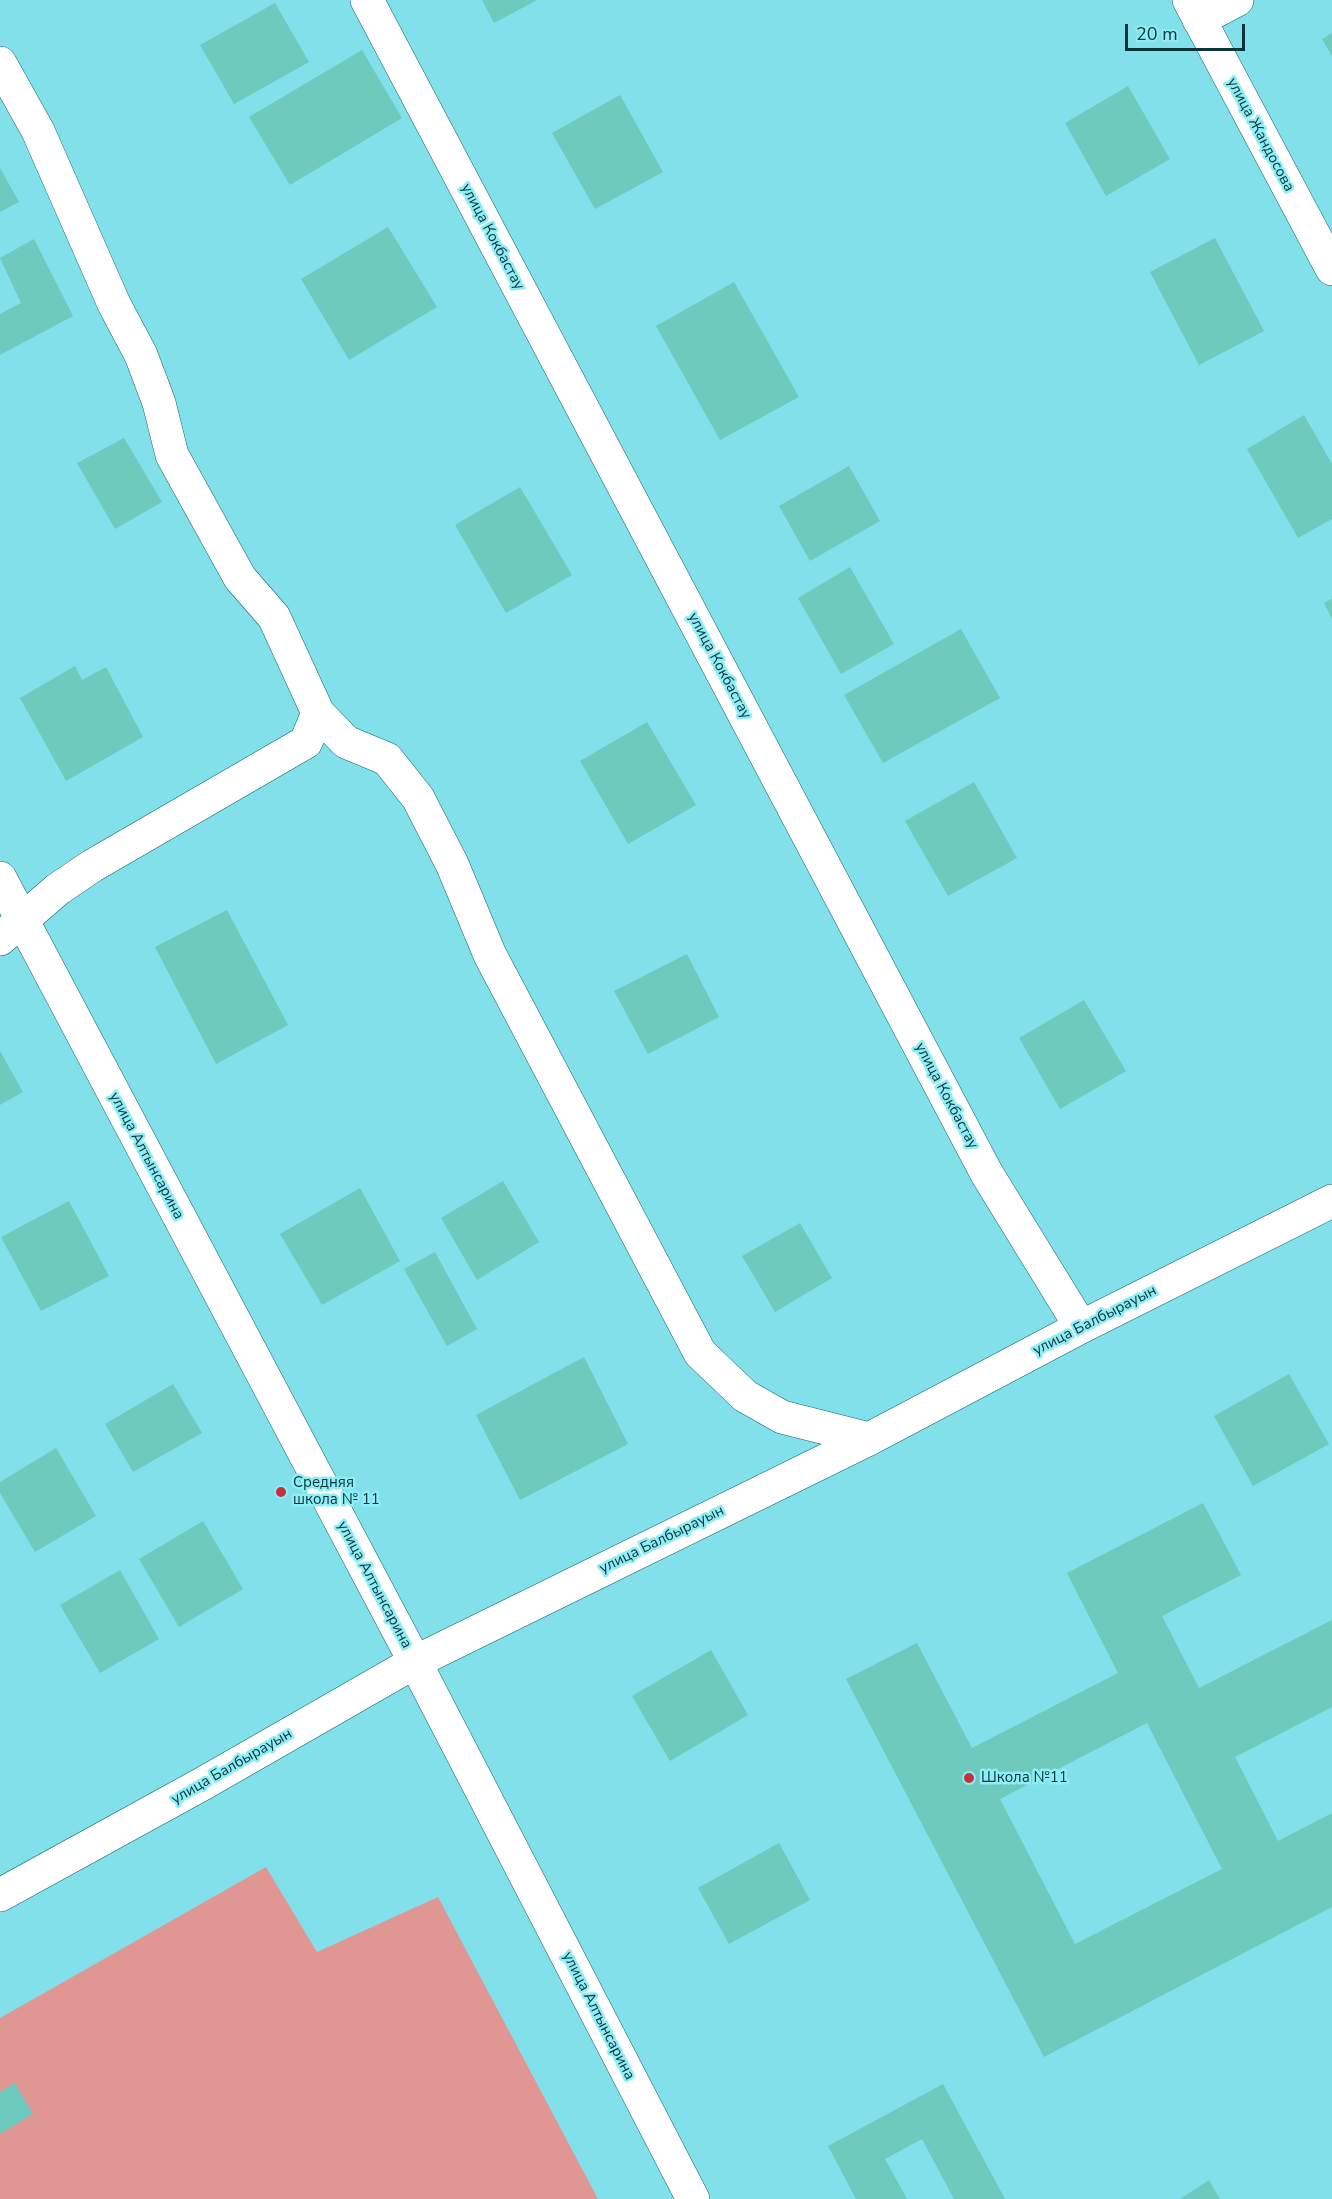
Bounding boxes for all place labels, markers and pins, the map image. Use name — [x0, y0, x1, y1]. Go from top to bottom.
place label: Средняя школа № 11 — [293, 1474, 380, 1509]
marker: Средняя школа № 11 — [274, 1485, 288, 1499]
place label: Школа №11 — [981, 1769, 1068, 1787]
marker: Школа №11 — [962, 1771, 976, 1785]

